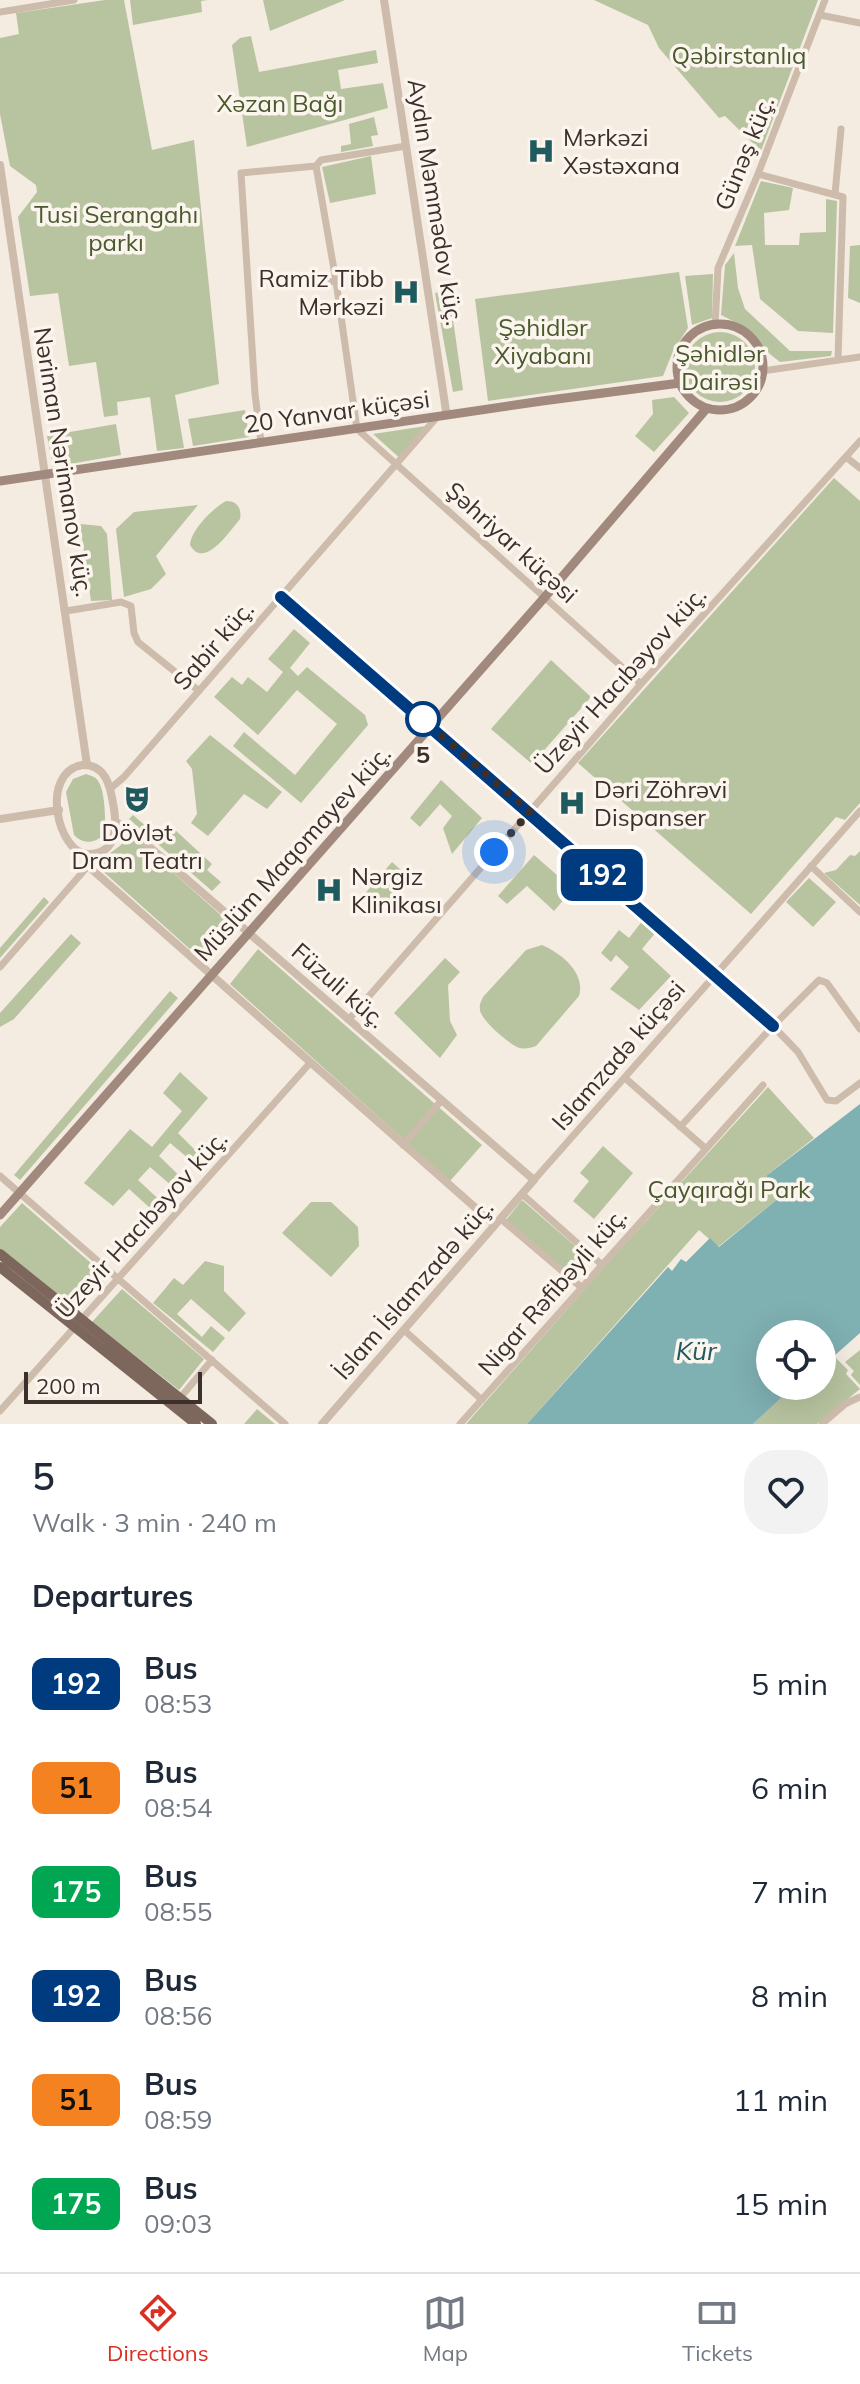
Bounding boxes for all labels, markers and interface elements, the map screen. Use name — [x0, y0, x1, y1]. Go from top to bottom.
park label: Qəbirstanlıq — [672, 40, 806, 70]
street label: Aydın Məmmədov küç. — [402, 76, 470, 328]
park label: Xəzan Bağı — [217, 88, 343, 118]
street label: Günəş küç. — [708, 92, 780, 214]
place label: Mərkəzi Xəstəxana — [563, 122, 680, 180]
hospital icon: Mərkəzi Xəstəxana — [526, 136, 556, 166]
park label: Tusi Serangahı parkı — [34, 199, 198, 257]
place label: Ramiz Tibb Mərkəzi — [259, 263, 384, 321]
hospital icon: Ramiz Tibb Mərkəzi — [391, 277, 421, 307]
park label: Şəhidlər Xiyabanı — [495, 312, 591, 370]
street label: Nəriman Nərimanov küç. — [28, 325, 100, 599]
park label: Şəhidlər Dairəsi — [675, 338, 765, 396]
street label: 20 Yanvar küçəsi — [243, 383, 431, 439]
street label: Şəhriyar küçəsi — [440, 475, 584, 609]
street label: Üzeyir Hacıbəyov küç. — [528, 580, 712, 780]
street label: Sabir küç. — [166, 594, 260, 696]
marker: 5 — [406, 702, 440, 736]
street label: Müslüm Maqomayev küç. — [187, 739, 397, 967]
place label: 5 — [416, 739, 430, 769]
place label: Dəri Zöhrəvi Dispanser — [594, 774, 727, 832]
theatre icon: Dövlət Dram Teatrı — [122, 784, 152, 814]
hospital icon: Dəri Zöhrəvi Dispanser — [557, 788, 587, 818]
place label: Dövlət Dram Teatrı — [71, 817, 203, 875]
your location — [474, 832, 514, 872]
line badge: 192 — [556, 849, 648, 901]
text: 192 — [577, 857, 627, 892]
place label: Nərgiz Klinikası — [351, 861, 442, 919]
hospital icon: Nərgiz Klinikası — [314, 875, 344, 905]
street label: Füzuli küç. — [286, 936, 392, 1034]
street label: Islamzadə küçəsi — [545, 974, 691, 1136]
street label: Üzeyir Hacıbəyov küç. — [49, 1124, 233, 1324]
park label: Çayqırağı Park — [648, 1174, 811, 1204]
street label: İslam İslamzadə küç. — [327, 1193, 499, 1385]
street label: Nigar Rəfibəyli küç. — [471, 1201, 633, 1381]
map controls — [756, 1320, 836, 1400]
button: locate — [756, 1320, 836, 1400]
water label: Kür — [676, 1334, 718, 1367]
scale bar — [24, 1368, 202, 1404]
text: 200 m — [36, 1372, 101, 1400]
button: heart — [744, 1450, 828, 1534]
text: 5 — [32, 1452, 55, 1500]
text: Walk · 3 min · 240 m — [32, 1506, 277, 1539]
text: Departures — [32, 1577, 193, 1615]
text: Bus — [144, 1649, 198, 1687]
text: 5 min — [751, 1665, 828, 1703]
text: 192 — [51, 1666, 101, 1701]
text: 08:53 — [144, 1687, 212, 1720]
text: Bus — [144, 1753, 198, 1791]
text: 6 min — [751, 1769, 828, 1807]
text: 51 — [59, 1770, 93, 1805]
text: 08:54 — [144, 1791, 212, 1824]
text: Bus — [144, 1857, 198, 1895]
text: 7 min — [751, 1873, 828, 1911]
text: 175 — [51, 1874, 101, 1909]
text: 08:55 — [144, 1895, 212, 1928]
text: Bus — [144, 1961, 198, 1999]
text: 8 min — [751, 1977, 828, 2015]
text: 192 — [51, 1978, 101, 2013]
text: 08:56 — [144, 1999, 212, 2032]
text: Bus — [144, 2065, 198, 2103]
text: 11 min — [733, 2081, 828, 2119]
text: 51 — [59, 2082, 93, 2117]
text: 08:59 — [144, 2103, 212, 2136]
text: Bus — [144, 2169, 198, 2207]
text: 15 min — [733, 2185, 828, 2223]
text: 175 — [51, 2186, 101, 2221]
text: 09:03 — [144, 2207, 212, 2240]
tab: Directions — [107, 2291, 209, 2367]
tab: Map — [423, 2291, 468, 2367]
tab: Tickets — [682, 2291, 753, 2367]

